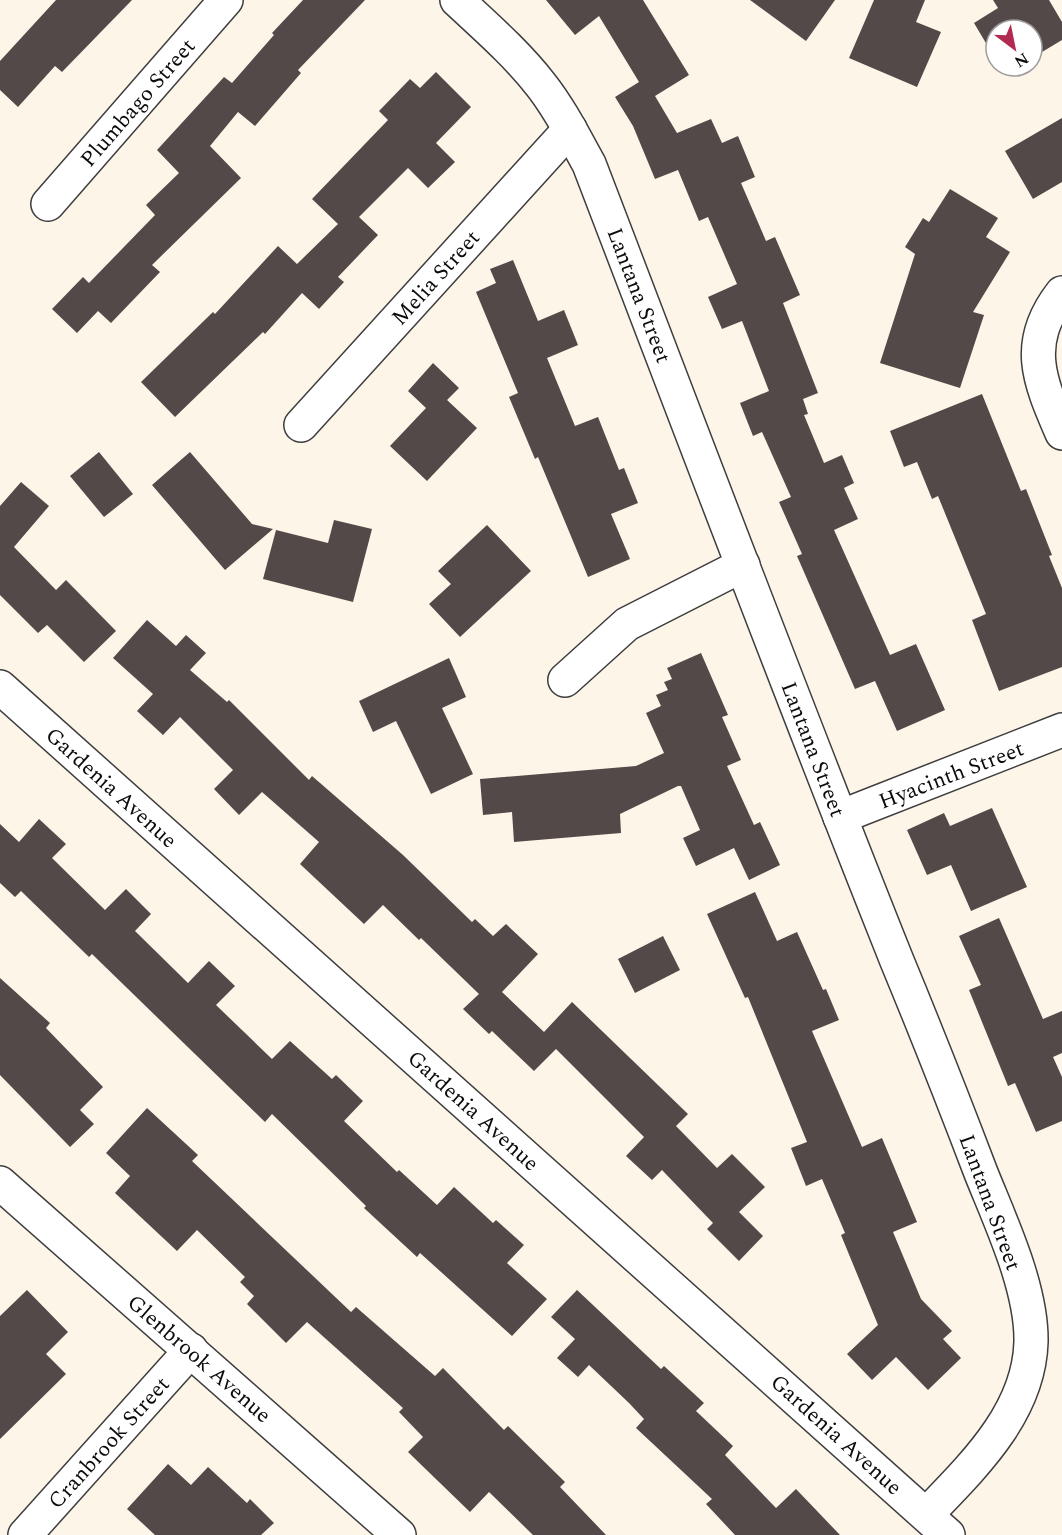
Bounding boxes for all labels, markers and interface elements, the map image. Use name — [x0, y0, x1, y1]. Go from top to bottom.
north arrow — [984, 18, 1044, 78]
street label: Plumbago Street — [73, 31, 204, 175]
text: N — [1010, 46, 1033, 74]
street label: Melia Street — [384, 223, 488, 333]
street label: Lantana Street — [598, 223, 680, 368]
street label: Lantana Street — [772, 677, 854, 822]
street label: Gardenia Avenue — [38, 720, 184, 857]
street label: Hyacinth Street — [874, 732, 1029, 818]
street label: Gardenia Avenue — [400, 1043, 546, 1180]
street label: Lantana Street — [950, 1130, 1030, 1275]
street label: Glenbrook Avenue — [120, 1287, 278, 1431]
street label: Gardenia Avenue — [763, 1367, 909, 1504]
street label: Cranbrook Street — [40, 1369, 178, 1517]

